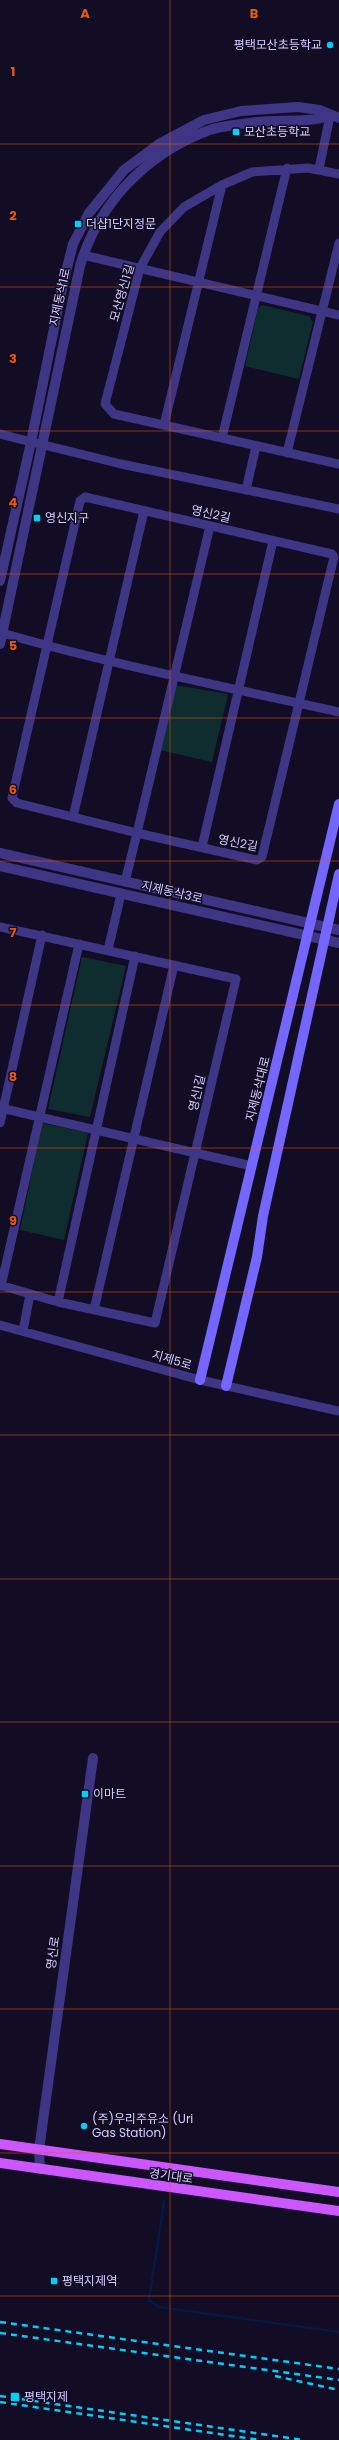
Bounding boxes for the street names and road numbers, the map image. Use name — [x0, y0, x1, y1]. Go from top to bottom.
street label: 모산영신1길 — [105, 262, 138, 324]
street label: 지제동삭1로 — [45, 266, 74, 328]
street label: 영신2길 — [190, 501, 233, 526]
street label: 영신2길 — [217, 830, 259, 855]
street label: 지제동삭3로 — [140, 876, 204, 907]
street label: 지제동삭대로 — [241, 1055, 274, 1123]
street label: 영신1길 — [184, 1073, 209, 1113]
street label: 지제5로 — [150, 1346, 194, 1373]
street label: 영신로 — [42, 1935, 63, 1971]
street label: 경기대로 — [148, 2164, 194, 2187]

